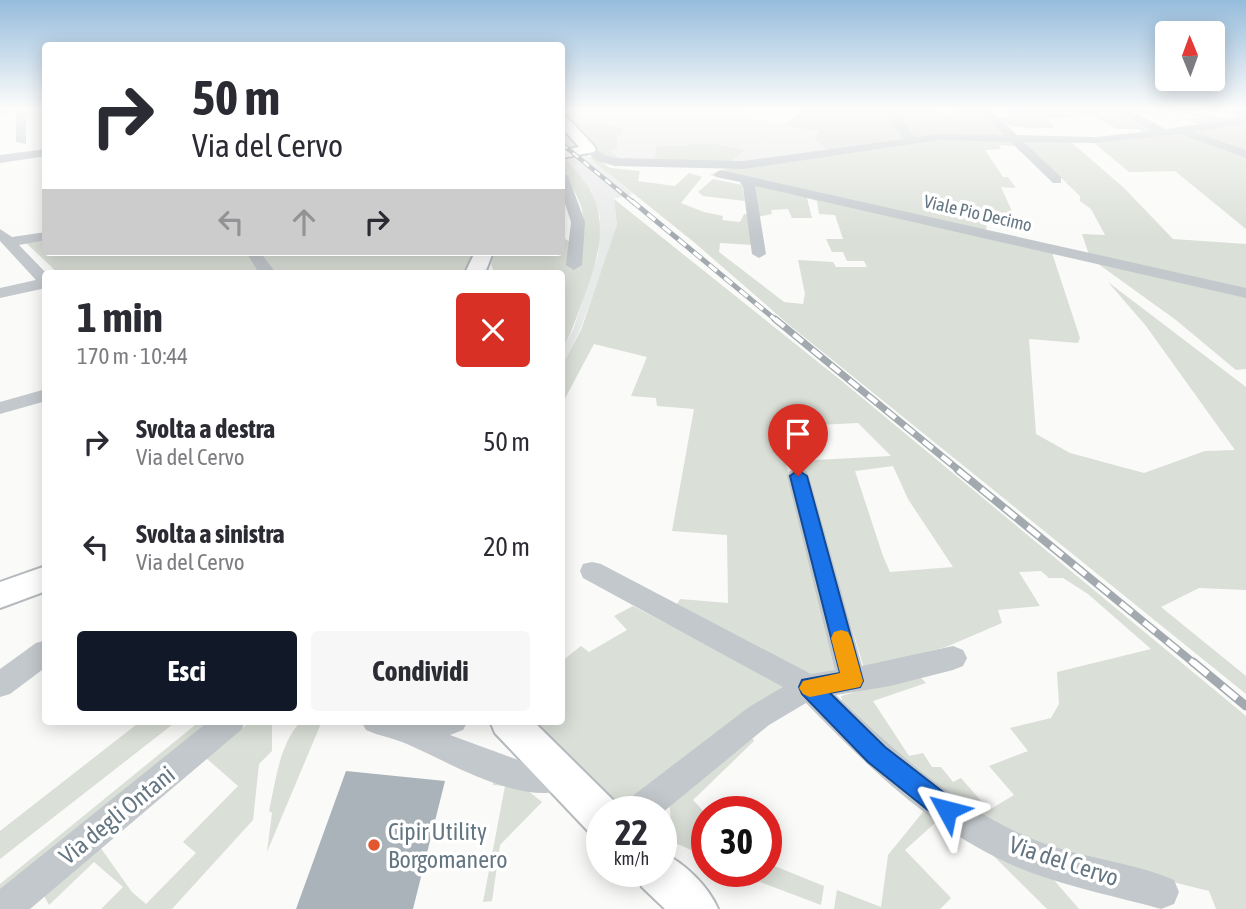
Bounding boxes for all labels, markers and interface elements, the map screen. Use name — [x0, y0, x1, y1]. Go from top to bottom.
north arrow — [1155, 21, 1225, 91]
map controls — [1155, 21, 1225, 91]
text: 50 m — [192, 69, 280, 125]
icon: right — [77, 70, 168, 161]
text: Via del Cervo — [192, 127, 343, 164]
street label: Viale Pio Decimo — [922, 190, 1034, 236]
icon: left — [212, 203, 250, 241]
icon: ahead — [285, 203, 323, 241]
icon: right — [358, 203, 396, 241]
text: 1 min — [77, 293, 163, 341]
button: close — [456, 293, 530, 367]
text: 170 m · 10:44 — [77, 343, 188, 369]
pin — [768, 404, 828, 476]
text: Svolta a destra — [136, 414, 275, 444]
icon: arrive — [779, 415, 817, 453]
icon: right — [77, 423, 115, 461]
text: 50 m — [483, 427, 530, 457]
text: Via del Cervo — [136, 444, 245, 470]
text: Svolta a sinistra — [136, 519, 285, 549]
icon: left — [77, 528, 115, 566]
text: 20 m — [483, 532, 530, 562]
text: Via del Cervo — [136, 549, 245, 575]
button: Esci — [77, 631, 297, 711]
button: Condividi — [311, 631, 530, 711]
street label: Via degli Ontani — [54, 760, 180, 870]
position arrow — [910, 773, 984, 847]
speed limit sign: 30 — [691, 796, 782, 887]
text: 22 — [615, 812, 648, 852]
place label: Cipir Utility Borgomanero — [388, 818, 507, 873]
street label: Via del Cervo — [1006, 831, 1122, 891]
marker: Cipir Utility Borgomanero — [366, 837, 382, 853]
text: km/h — [614, 848, 649, 869]

